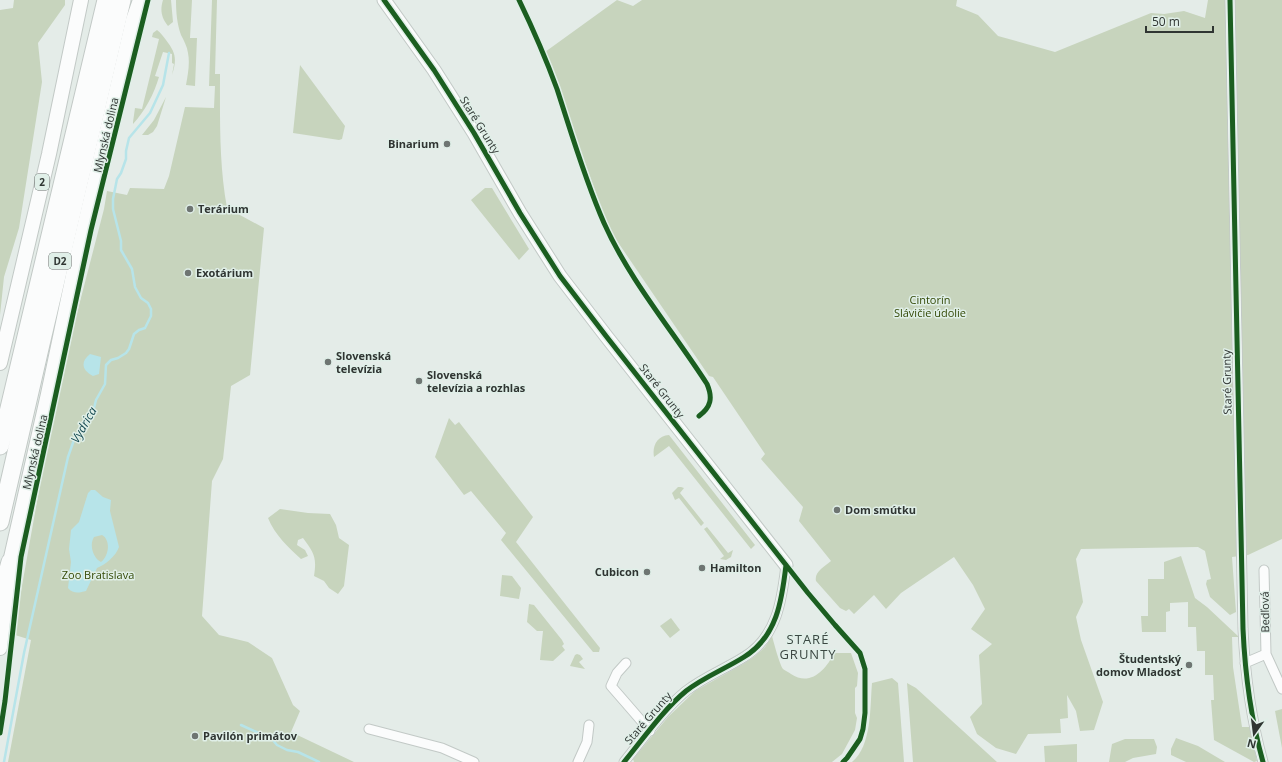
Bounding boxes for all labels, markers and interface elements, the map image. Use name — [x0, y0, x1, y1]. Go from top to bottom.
scale bar — [1146, 8, 1213, 34]
text: 50 m — [1152, 13, 1180, 30]
street label: Staré Grunty — [457, 93, 504, 157]
street label: Mlynská dolina — [90, 96, 121, 174]
place label: Binarium — [388, 136, 439, 151]
marker: Binarium — [442, 139, 452, 149]
road number: 2 — [35, 174, 49, 190]
place label: Terárium — [198, 201, 249, 216]
marker: Terárium — [185, 204, 195, 214]
road number: D2 — [49, 253, 71, 269]
place label: Exotárium — [196, 265, 253, 280]
marker: Exotárium — [183, 268, 193, 278]
park label: Cintorín Slávičie údolie — [894, 292, 966, 320]
place label: Slovenská televízia — [336, 348, 391, 376]
street label: Staré Grunty — [1218, 349, 1235, 415]
marker: Slovenská televízia — [323, 357, 333, 367]
street label: Staré Grunty — [636, 360, 689, 421]
place label: Slovenská televízia a rozhlas — [427, 367, 526, 395]
marker: Slovenská televízia a rozhlas — [414, 376, 424, 386]
water label: Vydrica — [66, 403, 101, 446]
street label: Mlynská dolina — [19, 413, 50, 491]
place label: Dom smútku — [845, 502, 916, 517]
marker: Dom smútku — [832, 505, 842, 515]
place label: Hamilton — [710, 560, 761, 575]
marker: Hamilton — [697, 563, 707, 573]
place label: Cubicon — [595, 564, 639, 579]
park label: Zoo Bratislava — [62, 567, 134, 582]
marker: Cubicon — [642, 567, 652, 577]
street label: Bedľová — [1257, 591, 1272, 633]
district label: STARÉ GRUNTY — [779, 630, 837, 663]
place label: Študentský domov Mladosť — [1096, 651, 1183, 679]
marker: Študentský domov Mladosť — [1184, 660, 1194, 670]
street label: Staré Grunty — [621, 688, 675, 747]
north arrow — [1234, 714, 1274, 754]
place label: Pavilón primátov — [203, 728, 298, 743]
marker: Pavilón primátov — [190, 731, 200, 741]
text: N — [1245, 736, 1258, 753]

